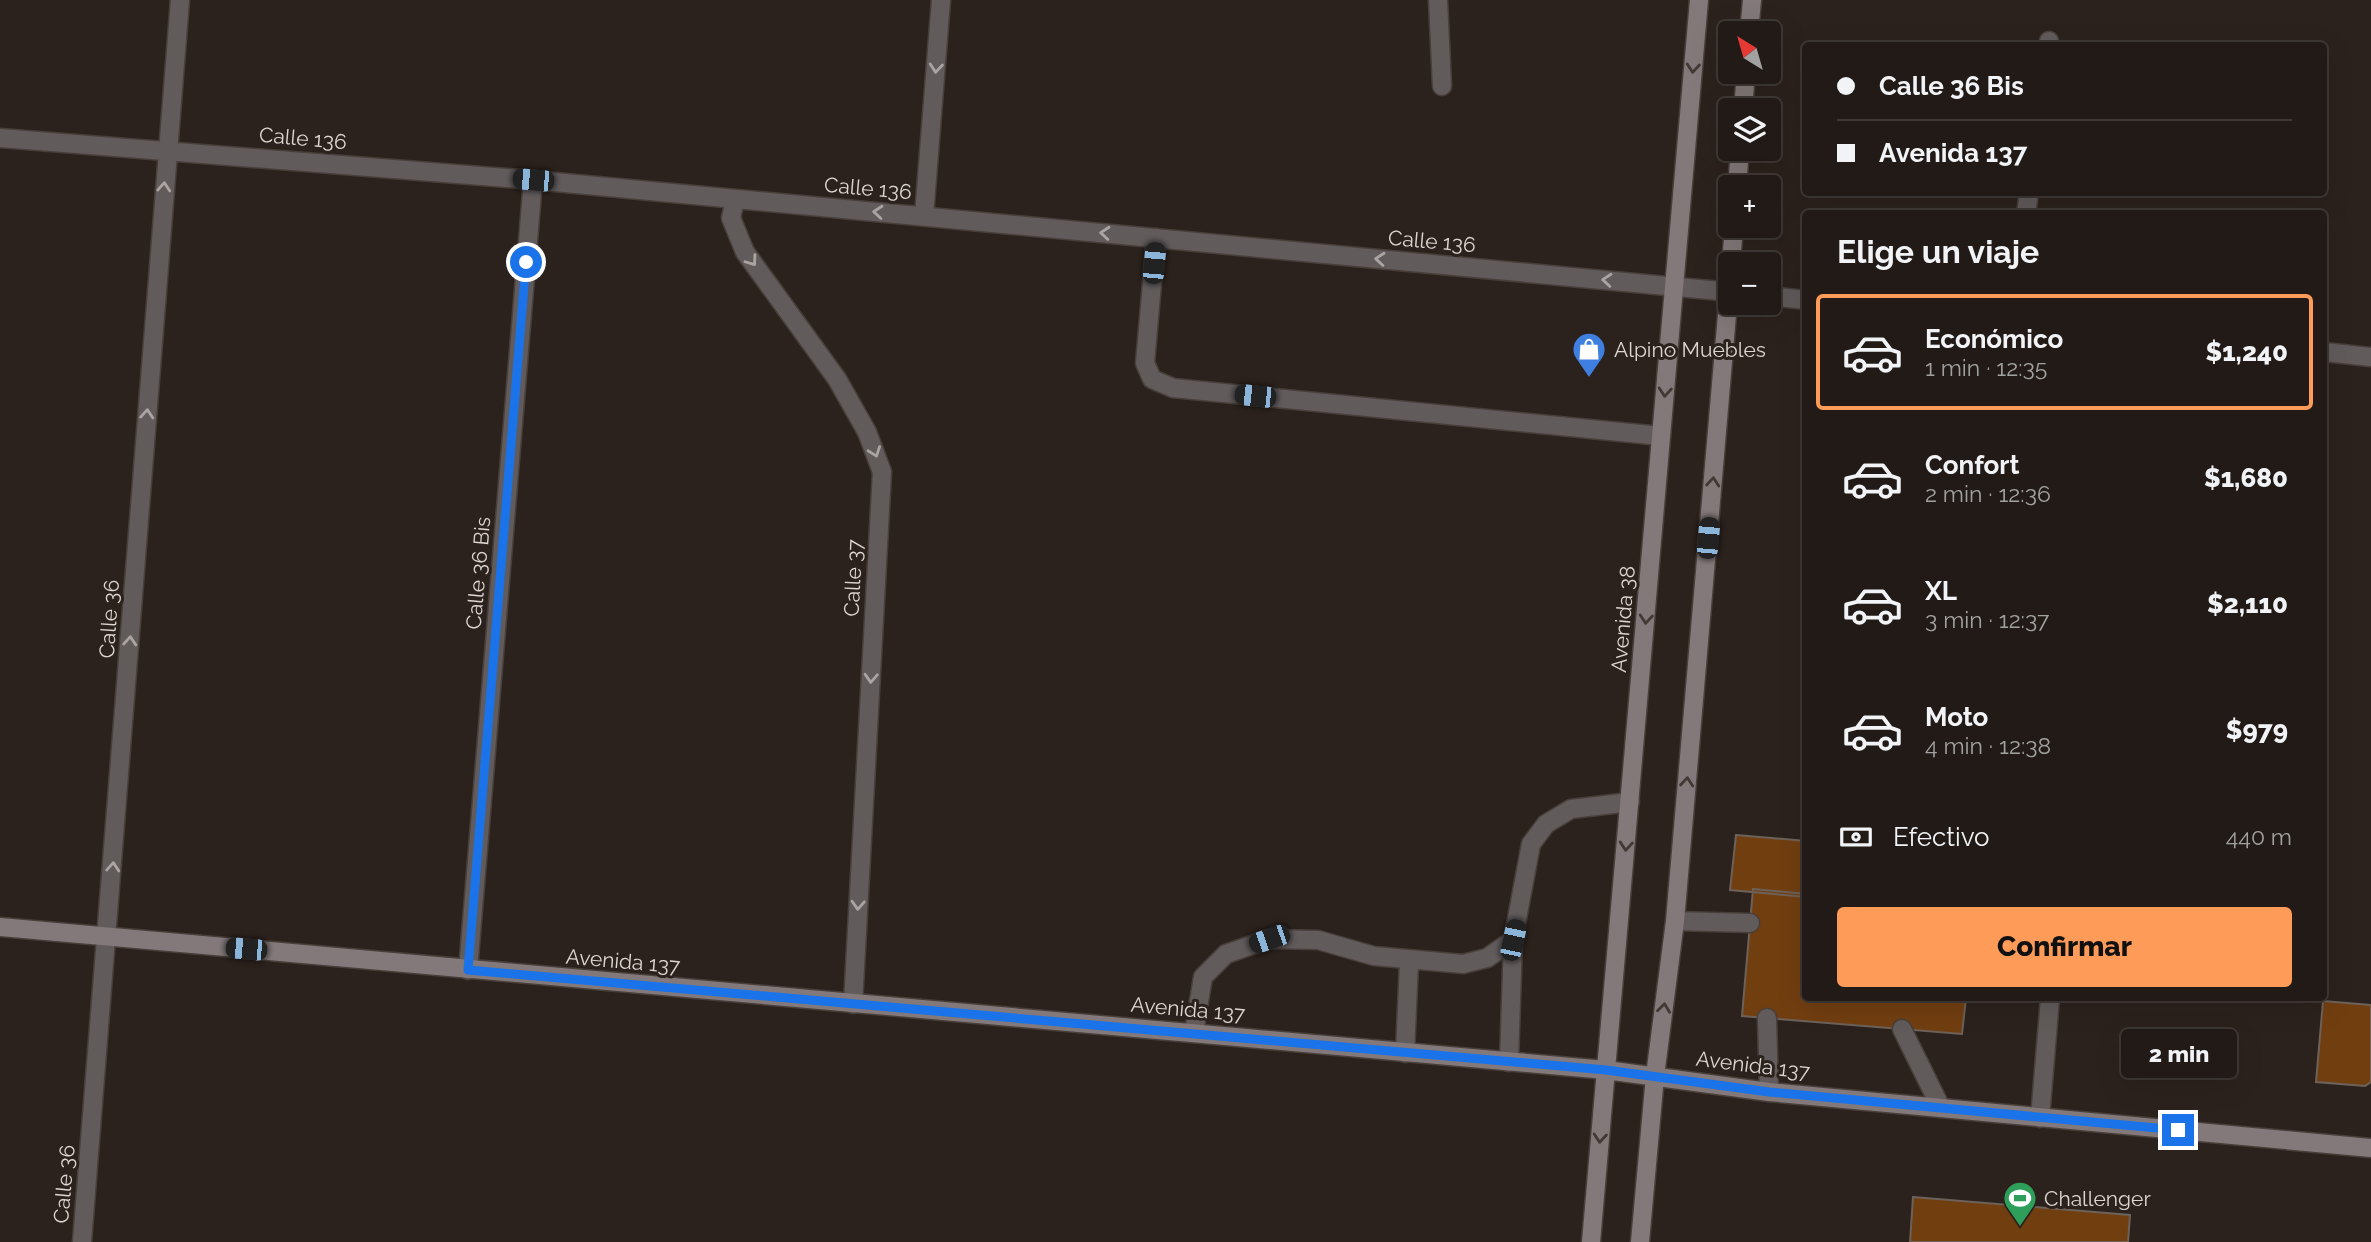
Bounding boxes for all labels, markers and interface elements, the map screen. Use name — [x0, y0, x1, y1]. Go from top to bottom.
north arrow — [1718, 21, 1782, 84]
map controls — [1718, 21, 1781, 315]
one-way arrow — [929, 63, 944, 74]
one-way arrow — [1686, 63, 1701, 74]
text: Calle 36 Bis — [1879, 71, 2024, 101]
button: layers — [1718, 98, 1781, 161]
street label: Calle 136 — [258, 122, 348, 154]
text: Avenida 137 — [1879, 138, 2027, 168]
car — [512, 168, 555, 192]
street label: Calle 136 — [823, 172, 913, 204]
button: + — [1718, 175, 1781, 238]
one-way arrow — [156, 181, 171, 192]
one-way arrow — [873, 205, 884, 220]
street label: Calle 136 — [1387, 225, 1477, 257]
one-way arrow — [1099, 226, 1110, 241]
text: Elige un viaje — [1837, 233, 2039, 270]
car — [1142, 241, 1167, 285]
route start — [510, 246, 542, 278]
one-way arrow — [1374, 252, 1385, 267]
button: − — [1718, 252, 1781, 315]
one-way arrow — [743, 254, 756, 266]
one-way arrow — [1601, 273, 1612, 288]
icon: car — [1841, 321, 1904, 384]
text: Económico — [1925, 324, 2063, 354]
shop icon: Alpino Muebles — [1570, 330, 1608, 379]
place label: Alpino Muebles — [1614, 337, 1766, 362]
text: $1,240 — [2205, 337, 2288, 367]
text: 1 min · 12:35 — [1925, 354, 2047, 381]
car — [1234, 383, 1277, 409]
one-way arrow — [1658, 387, 1673, 398]
one-way arrow — [139, 408, 154, 419]
one-way arrow — [866, 445, 880, 457]
icon: car — [1841, 447, 1904, 510]
text: Confort — [1925, 450, 2019, 480]
text: $1,680 — [2204, 463, 2288, 493]
one-way arrow — [1705, 476, 1720, 487]
text: 2 min · 12:36 — [1925, 480, 2051, 507]
street label: Calle 36 Bis — [461, 516, 495, 630]
car — [1696, 516, 1721, 560]
street label: Calle 37 — [838, 538, 868, 617]
street label: Avenida 38 — [1606, 565, 1640, 673]
icon: car — [1841, 573, 1904, 636]
text: XL — [1925, 576, 1957, 606]
street label: Calle 36 — [94, 579, 124, 659]
text: $2,110 — [2207, 589, 2288, 619]
text: 3 min · 12:37 — [1925, 606, 2049, 633]
one-way arrow — [1638, 613, 1653, 625]
one-way arrow — [122, 635, 137, 646]
one-way arrow — [863, 672, 878, 683]
icon: car — [1841, 699, 1904, 762]
text: Moto — [1925, 702, 1988, 732]
text: $979 — [2226, 715, 2288, 745]
text: 4 min · 12:38 — [1925, 732, 2051, 759]
one-way arrow — [1679, 776, 1694, 787]
icon: cash — [1837, 818, 1875, 856]
text: Efectivo — [1893, 822, 1990, 852]
text: 440 m — [2226, 823, 2292, 850]
one-way arrow — [1619, 840, 1634, 851]
one-way arrow — [105, 862, 120, 873]
one-way arrow — [851, 899, 866, 910]
button: Confirmar — [1837, 907, 2292, 987]
car — [1499, 917, 1528, 963]
car — [1246, 922, 1293, 956]
car — [225, 937, 268, 961]
street label: Avenida 137 — [565, 944, 682, 979]
street label: Avenida 137 — [1130, 992, 1247, 1027]
one-way arrow — [1656, 1002, 1671, 1014]
callout: 2 min — [2120, 1028, 2236, 1078]
text: 2 min — [2149, 1040, 2209, 1067]
street label: Avenida 137 — [1695, 1046, 1812, 1084]
route end — [2162, 1114, 2194, 1146]
one-way arrow — [1593, 1133, 1608, 1144]
street label: Calle 36 — [48, 1144, 80, 1224]
sports icon: Challenger — [2001, 1179, 2039, 1228]
place label: Challenger — [2044, 1186, 2151, 1211]

